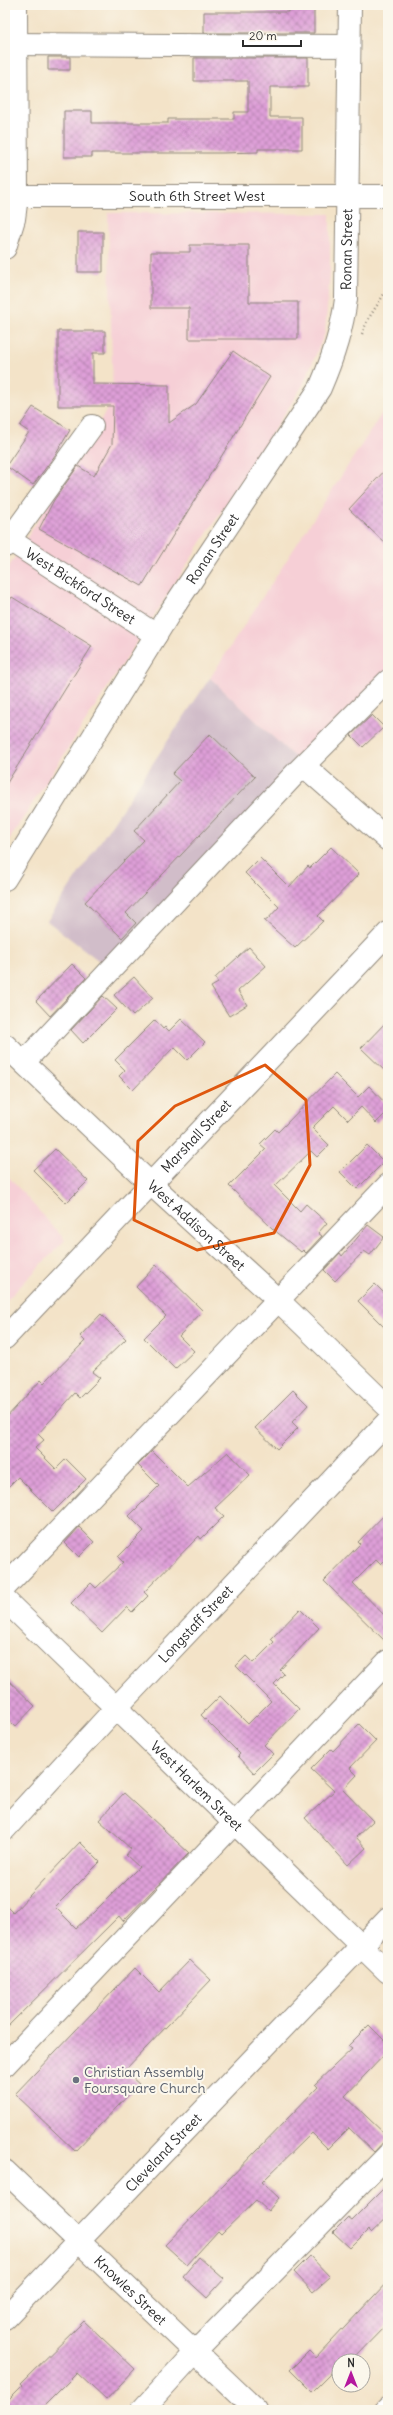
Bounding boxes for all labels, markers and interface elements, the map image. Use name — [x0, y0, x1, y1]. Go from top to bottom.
scale bar — [243, 22, 301, 48]
text: 20 m — [249, 28, 277, 43]
street label: South 6th Street West — [129, 187, 265, 205]
street label: Ronan Street — [337, 208, 356, 290]
street label: Ronan Street — [182, 510, 243, 588]
street label: West Bickford Street — [22, 544, 139, 628]
street label: Marshall Street — [157, 1095, 235, 1177]
street label: West Addison Street — [144, 1176, 249, 1275]
street label: Longstaff Street — [155, 1581, 237, 1667]
street label: West Harlem Street — [147, 1737, 247, 1835]
place label: Christian Assembly Foursquare Church — [84, 2063, 206, 2097]
marker: Christian Assembly Foursquare Church — [71, 2075, 81, 2085]
street label: Cleveland Street — [121, 2109, 205, 2196]
street label: Knowles Street — [90, 2252, 171, 2329]
north arrow — [331, 2353, 371, 2393]
text: N — [347, 2356, 355, 2370]

